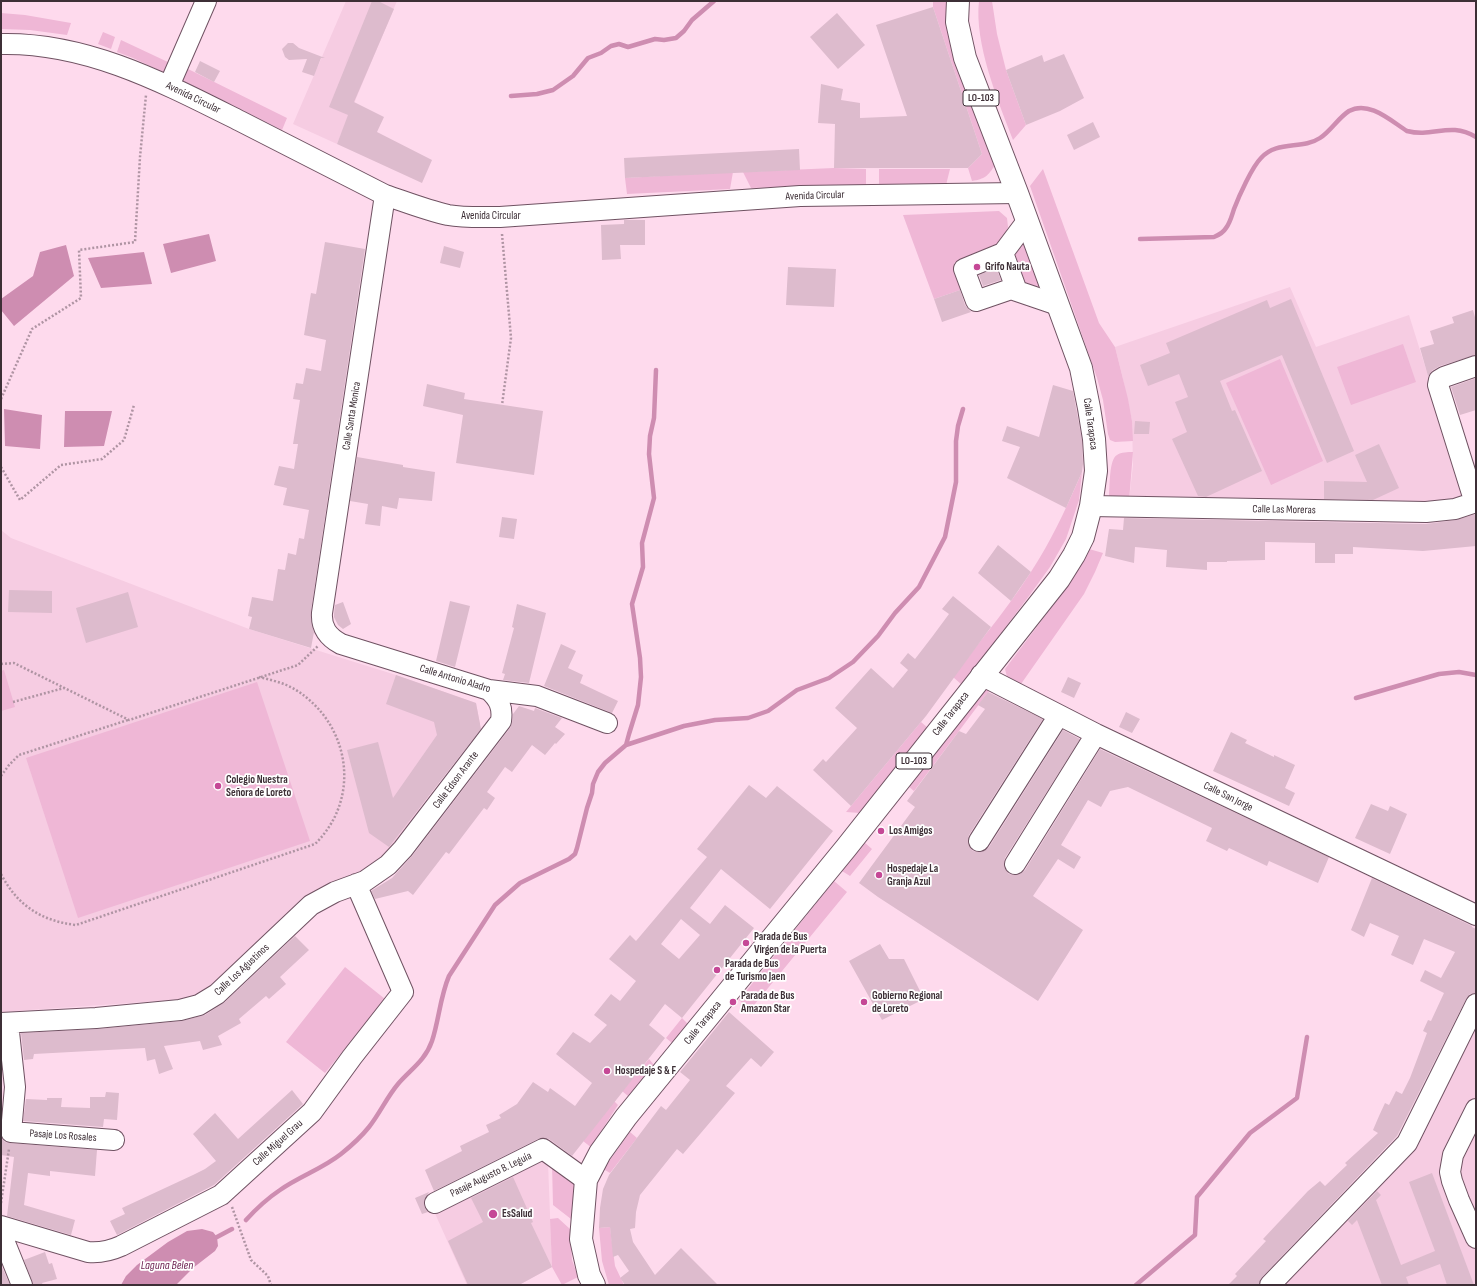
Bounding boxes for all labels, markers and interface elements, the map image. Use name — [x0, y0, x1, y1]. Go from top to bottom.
street label: Avenida Circular — [163, 79, 223, 117]
road number: LO-103 — [963, 90, 999, 106]
street label: Avenida Circular — [785, 188, 845, 204]
street label: Avenida Circular — [461, 209, 521, 223]
place label: Grifo Nauta — [985, 260, 1029, 274]
marker: Grifo Nauta — [972, 262, 982, 272]
street label: Calle Santa Monica — [340, 381, 364, 451]
street label: Calle Tarapaca — [1080, 397, 1100, 451]
street label: Calle Las Moreras — [1252, 503, 1316, 517]
street label: Calle Antonio Aladro — [418, 662, 492, 696]
street label: Calle Tarapaca — [930, 689, 972, 739]
street label: Calle Edson Arante — [430, 749, 482, 811]
road number: LO-103 — [896, 753, 932, 769]
place label: Colegio Nuestra Señora de Loreto — [226, 773, 291, 799]
street label: Calle San Jorge — [1201, 779, 1255, 815]
marker: Colegio Nuestra Señora de Loreto — [213, 781, 223, 791]
place label: Los Amigos — [889, 824, 932, 838]
marker: Los Amigos — [876, 826, 886, 836]
place label: Hospedaje La Granja Azul — [887, 862, 938, 888]
marker: Hospedaje La Granja Azul — [874, 870, 884, 880]
place label: Parada de Bus Virgen de la Puerta — [754, 930, 826, 956]
marker: Parada de Bus Virgen de la Puerta — [741, 938, 751, 948]
street label: Calle Los Agustinos — [212, 941, 272, 999]
place label: Parada de Bus de Turismo Jaen — [725, 957, 785, 983]
marker: Parada de Bus de Turismo Jaen — [712, 965, 722, 975]
place label: Parada de Bus Amazon Star — [741, 989, 795, 1015]
place label: Gobierno Regional de Loreto — [872, 989, 942, 1015]
marker: Parada de Bus Amazon Star — [728, 997, 738, 1007]
marker: Gobierno Regional de Loreto — [859, 997, 869, 1007]
street label: Calle Tarapaca — [681, 999, 725, 1047]
place label: Hospedaje S & F — [615, 1064, 676, 1078]
marker: Hospedaje S & F — [602, 1066, 612, 1076]
street label: Calle Miguel Grau — [250, 1117, 306, 1169]
street label: Pasaje Los Rosales — [29, 1127, 97, 1145]
street label: Pasaje Augusto B. Leguía — [448, 1150, 534, 1200]
place label: EsSalud — [502, 1207, 532, 1221]
marker: EsSalud — [487, 1208, 499, 1220]
water label: Laguna Belen — [141, 1259, 193, 1273]

